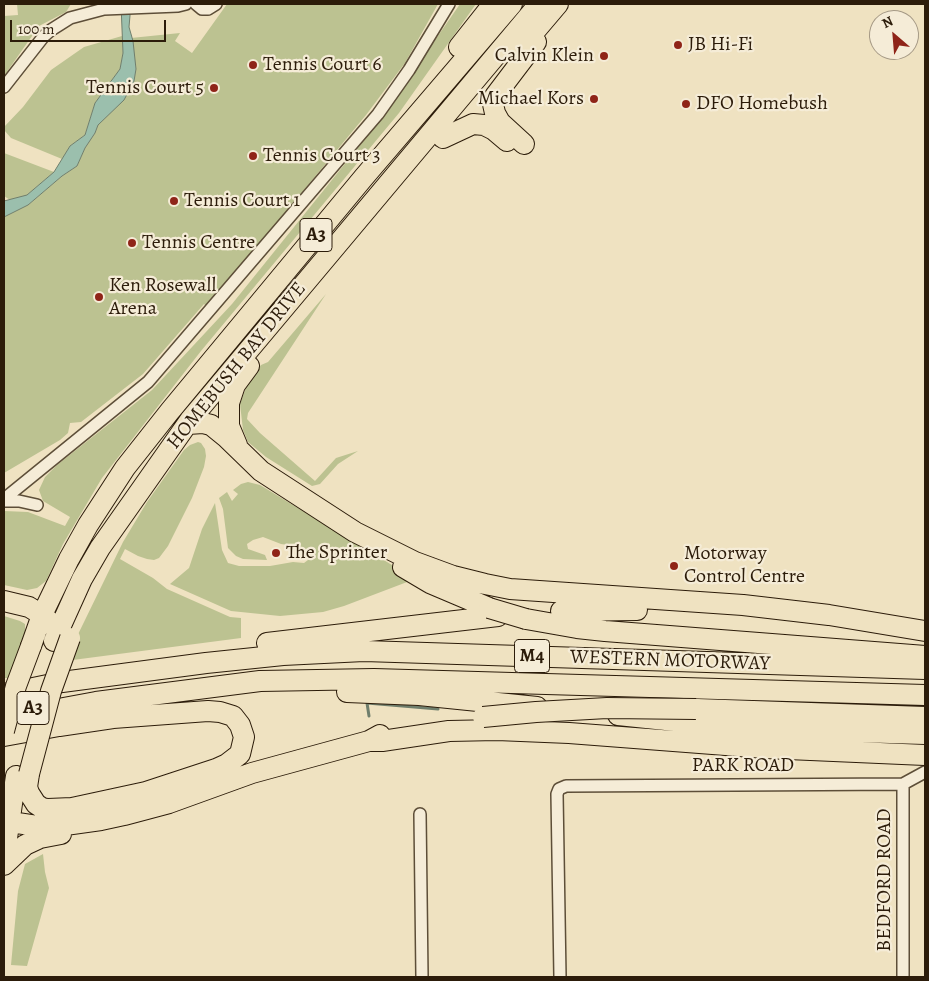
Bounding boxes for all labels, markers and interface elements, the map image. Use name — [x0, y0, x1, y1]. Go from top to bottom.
scale bar — [12, 10, 169, 42]
north arrow — [869, 10, 919, 60]
text: N — [879, 11, 896, 33]
text: 100 m — [18, 19, 55, 39]
place label: JB Hi-Fi — [688, 33, 753, 57]
marker: JB Hi-Fi — [672, 39, 684, 51]
place label: Calvin Klein — [495, 44, 594, 68]
marker: Calvin Klein — [598, 50, 610, 62]
place label: Tennis Court 6 — [263, 53, 382, 77]
marker: Tennis Court 6 — [247, 59, 259, 71]
place label: Tennis Court 5 — [86, 76, 204, 100]
marker: Tennis Court 5 — [208, 82, 220, 94]
place label: Michael Kors — [478, 87, 584, 111]
place label: DFO Homebush — [696, 92, 828, 116]
marker: Michael Kors — [588, 93, 600, 105]
marker: DFO Homebush — [680, 98, 692, 110]
place label: Tennis Court 3 — [263, 144, 381, 168]
marker: Tennis Court 3 — [247, 150, 259, 162]
place label: Tennis Court 1 — [184, 189, 300, 213]
marker: Tennis Court 1 — [168, 195, 180, 207]
road number: A3 — [300, 218, 332, 252]
place label: Tennis Centre — [142, 231, 255, 255]
marker: Tennis Centre — [126, 237, 138, 249]
place label: Ken Rosewall Arena — [109, 274, 216, 321]
street label: HOMEBUSH BAY DRIVE — [162, 278, 312, 454]
marker: Ken Rosewall Arena — [93, 291, 105, 303]
place label: The Sprinter — [286, 541, 387, 565]
place label: Motorway Control Centre — [684, 542, 805, 589]
marker: The Sprinter — [270, 547, 282, 559]
marker: Motorway Control Centre — [668, 560, 680, 572]
road number: M4 — [514, 640, 550, 672]
street label: WESTERN MOTORWAY — [570, 646, 770, 676]
road number: A3 — [17, 691, 49, 724]
street label: PARK ROAD — [692, 754, 794, 778]
street label: BEDFORD ROAD — [873, 808, 897, 952]

